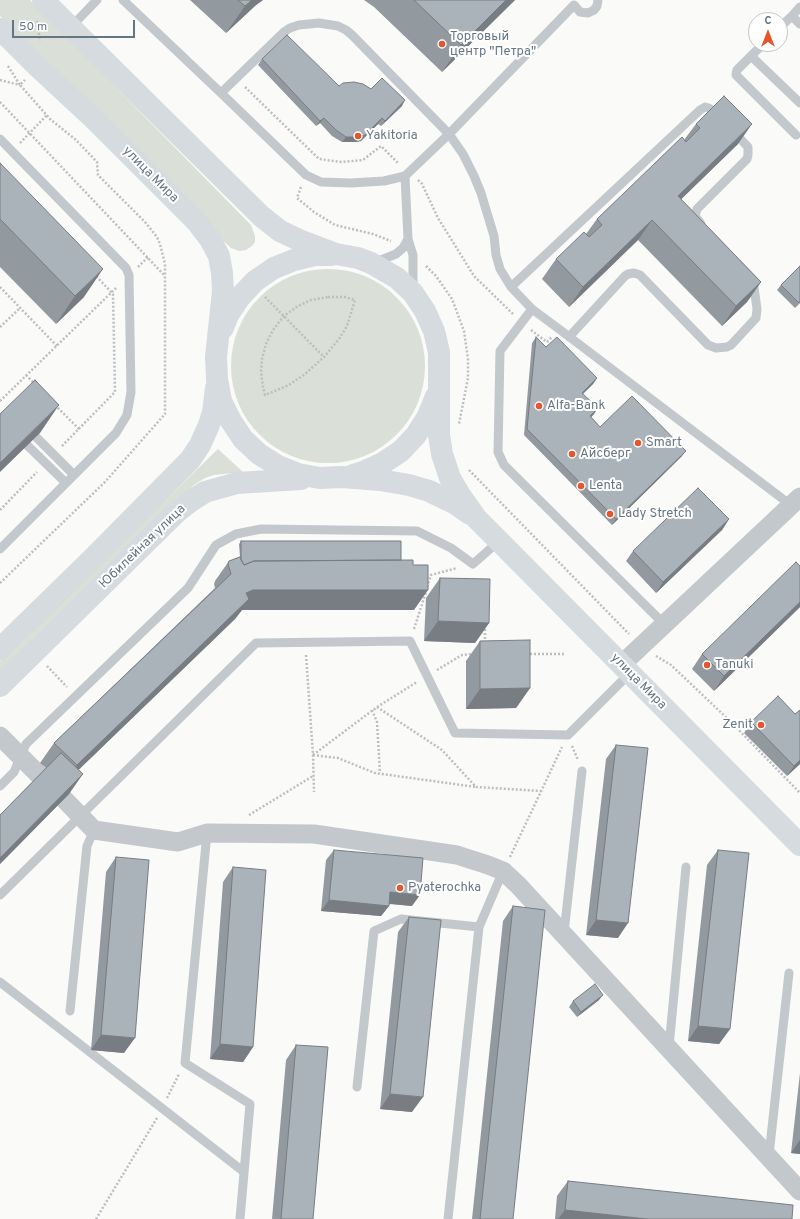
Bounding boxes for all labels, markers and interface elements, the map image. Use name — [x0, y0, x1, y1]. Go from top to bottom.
scale bar — [14, 12, 137, 38]
north arrow — [748, 12, 788, 52]
text: С — [764, 14, 772, 28]
text: 50 m — [19, 19, 47, 35]
place label: Торговый центр "Петра" — [450, 29, 536, 60]
marker: Торговый центр "Петра" — [437, 39, 447, 49]
place label: Yakitoria — [366, 128, 418, 144]
marker: Yakitoria — [353, 131, 363, 141]
street label: улица Мира — [119, 144, 181, 206]
place label: Alfa-Bank — [547, 398, 605, 414]
marker: Alfa-Bank — [534, 401, 544, 411]
place label: Smart — [646, 435, 682, 451]
marker: Smart — [633, 438, 643, 448]
place label: Айсберг — [580, 446, 630, 462]
marker: Айсберг — [567, 449, 577, 459]
place label: Lenta — [589, 478, 622, 494]
marker: Lenta — [576, 481, 586, 491]
street label: Юбилейная улица — [97, 502, 189, 592]
place label: Lady Stretch — [618, 506, 692, 522]
marker: Lady Stretch — [605, 509, 615, 519]
street label: улица Мира — [607, 651, 669, 713]
place label: Tanuki — [715, 657, 754, 673]
marker: Tanuki — [702, 660, 712, 670]
place label: Zenit — [722, 717, 753, 733]
marker: Zenit — [756, 720, 766, 730]
place label: Pyaterochka — [408, 880, 481, 896]
marker: Pyaterochka — [395, 883, 405, 893]

